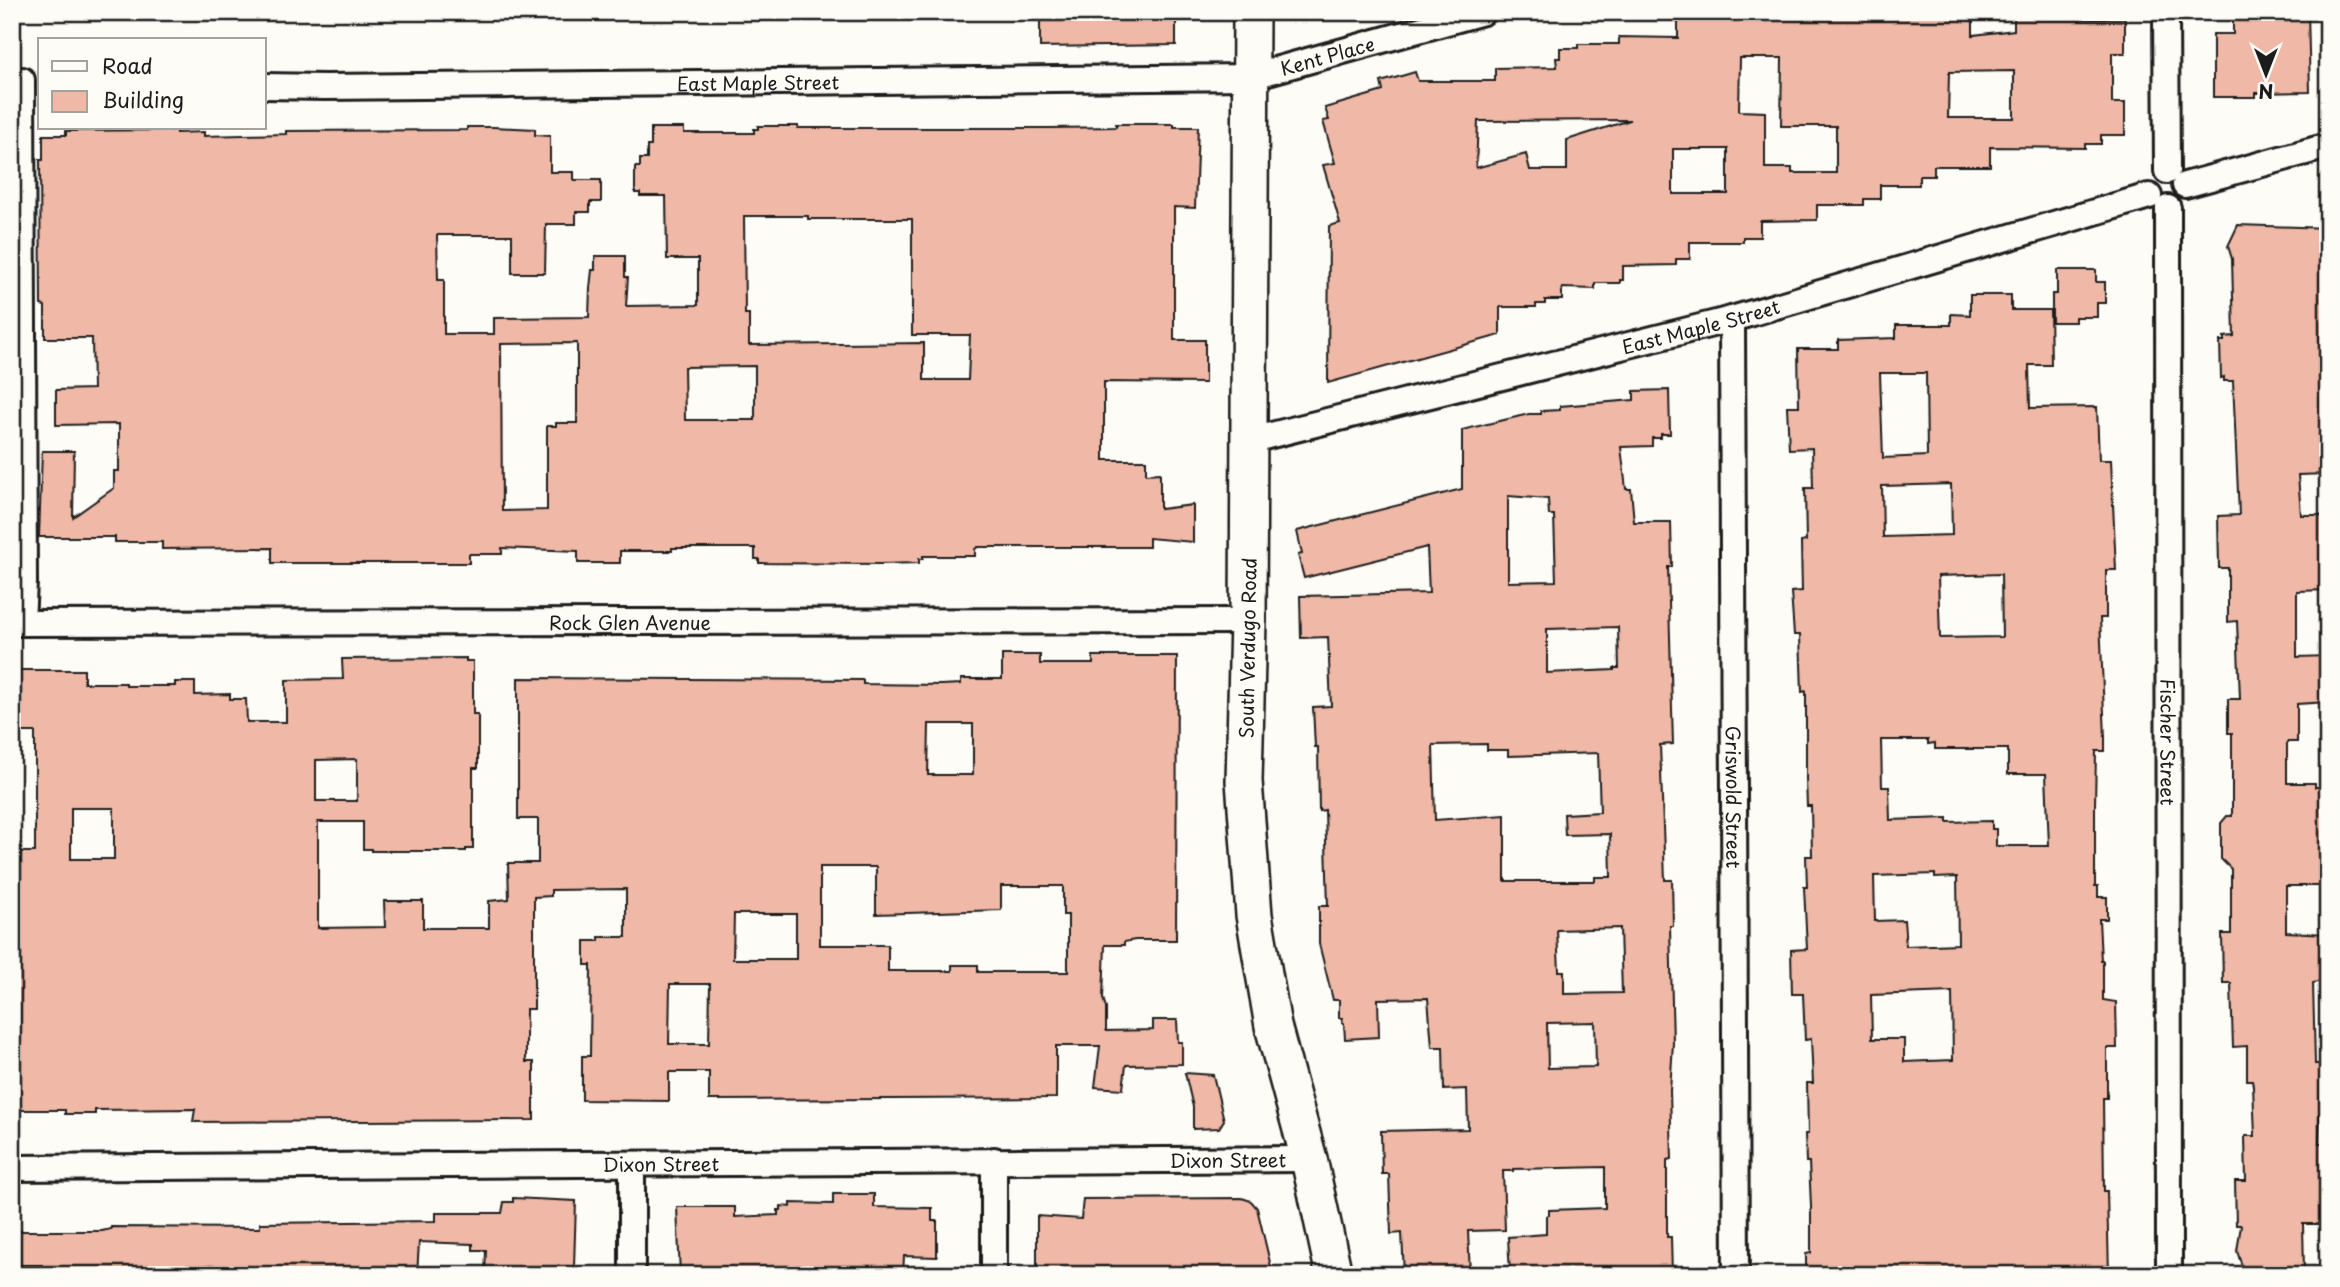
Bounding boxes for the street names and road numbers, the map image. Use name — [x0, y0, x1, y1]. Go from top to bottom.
street label: Kent Place — [1277, 29, 1377, 82]
street label: East Maple Street — [677, 67, 839, 97]
street label: East Maple Street — [1619, 292, 1783, 360]
street label: South Verdugo Road — [1231, 557, 1263, 739]
street label: Rock Glen Avenue — [549, 608, 711, 636]
street label: Fischer Street — [2154, 679, 2183, 805]
street label: Griswold Street — [1720, 726, 1748, 868]
street label: Dixon Street — [1170, 1145, 1287, 1174]
street label: Dixon Street — [603, 1149, 720, 1178]

